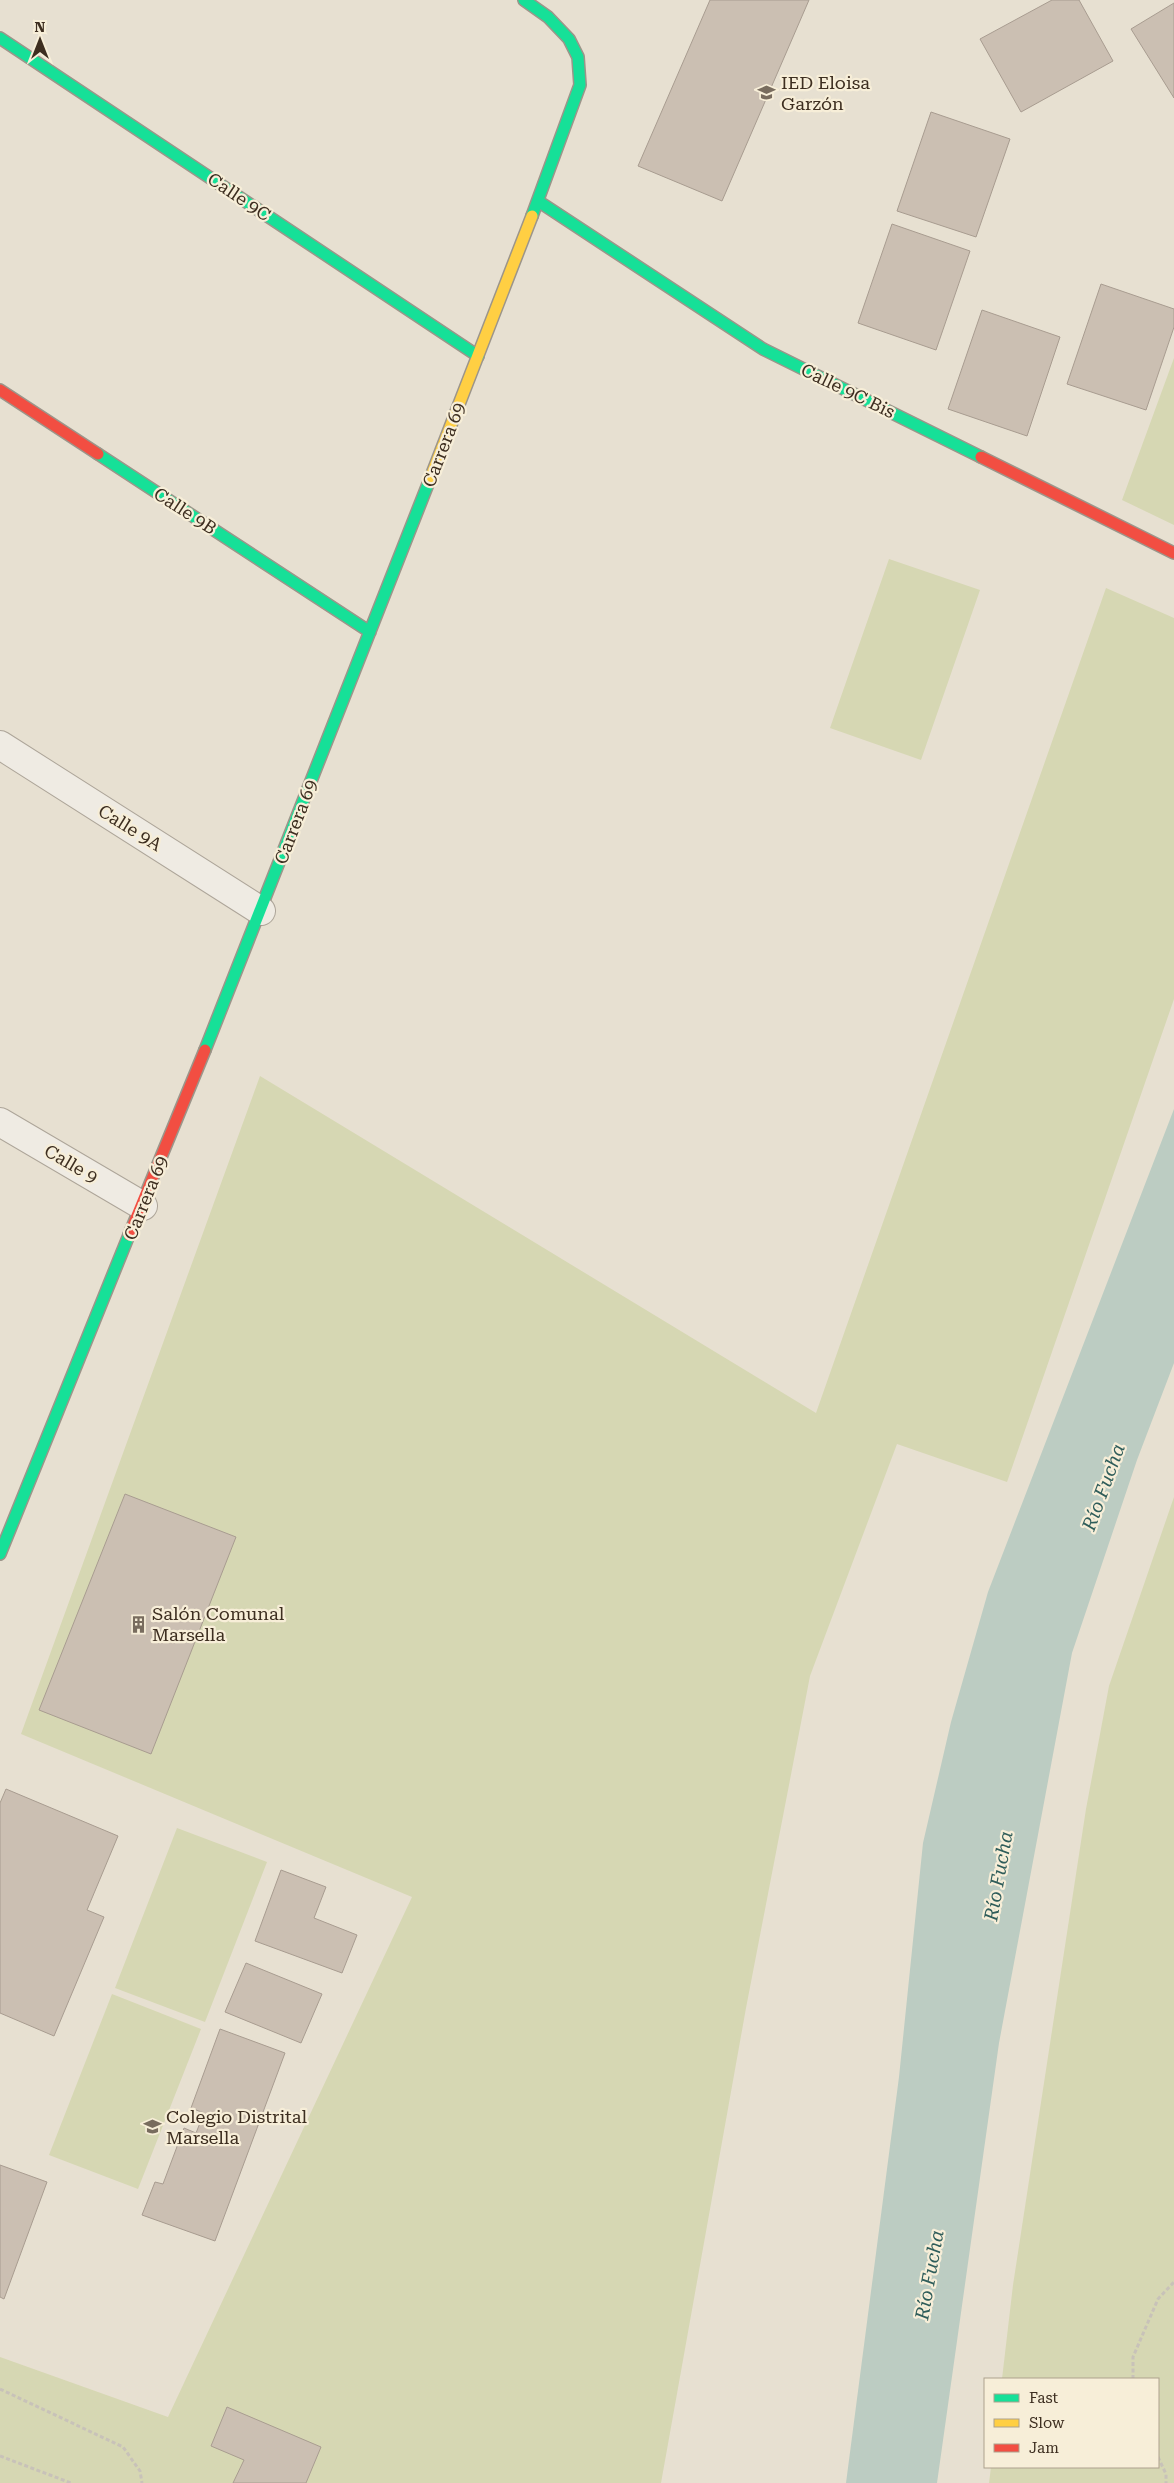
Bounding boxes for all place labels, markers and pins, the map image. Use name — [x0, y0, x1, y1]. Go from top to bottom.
place label: IED Eloisa Garzón — [781, 72, 870, 114]
school or university icon: IED Eloisa Garzón — [757, 83, 777, 103]
place label: Salón Comunal Marsella — [152, 1603, 285, 1645]
building icon: Salón Comunal Marsella — [128, 1614, 148, 1634]
place label: Colegio Distrital Marsella — [166, 2106, 308, 2148]
school or university icon: Colegio Distrital Marsella — [142, 2117, 162, 2137]

